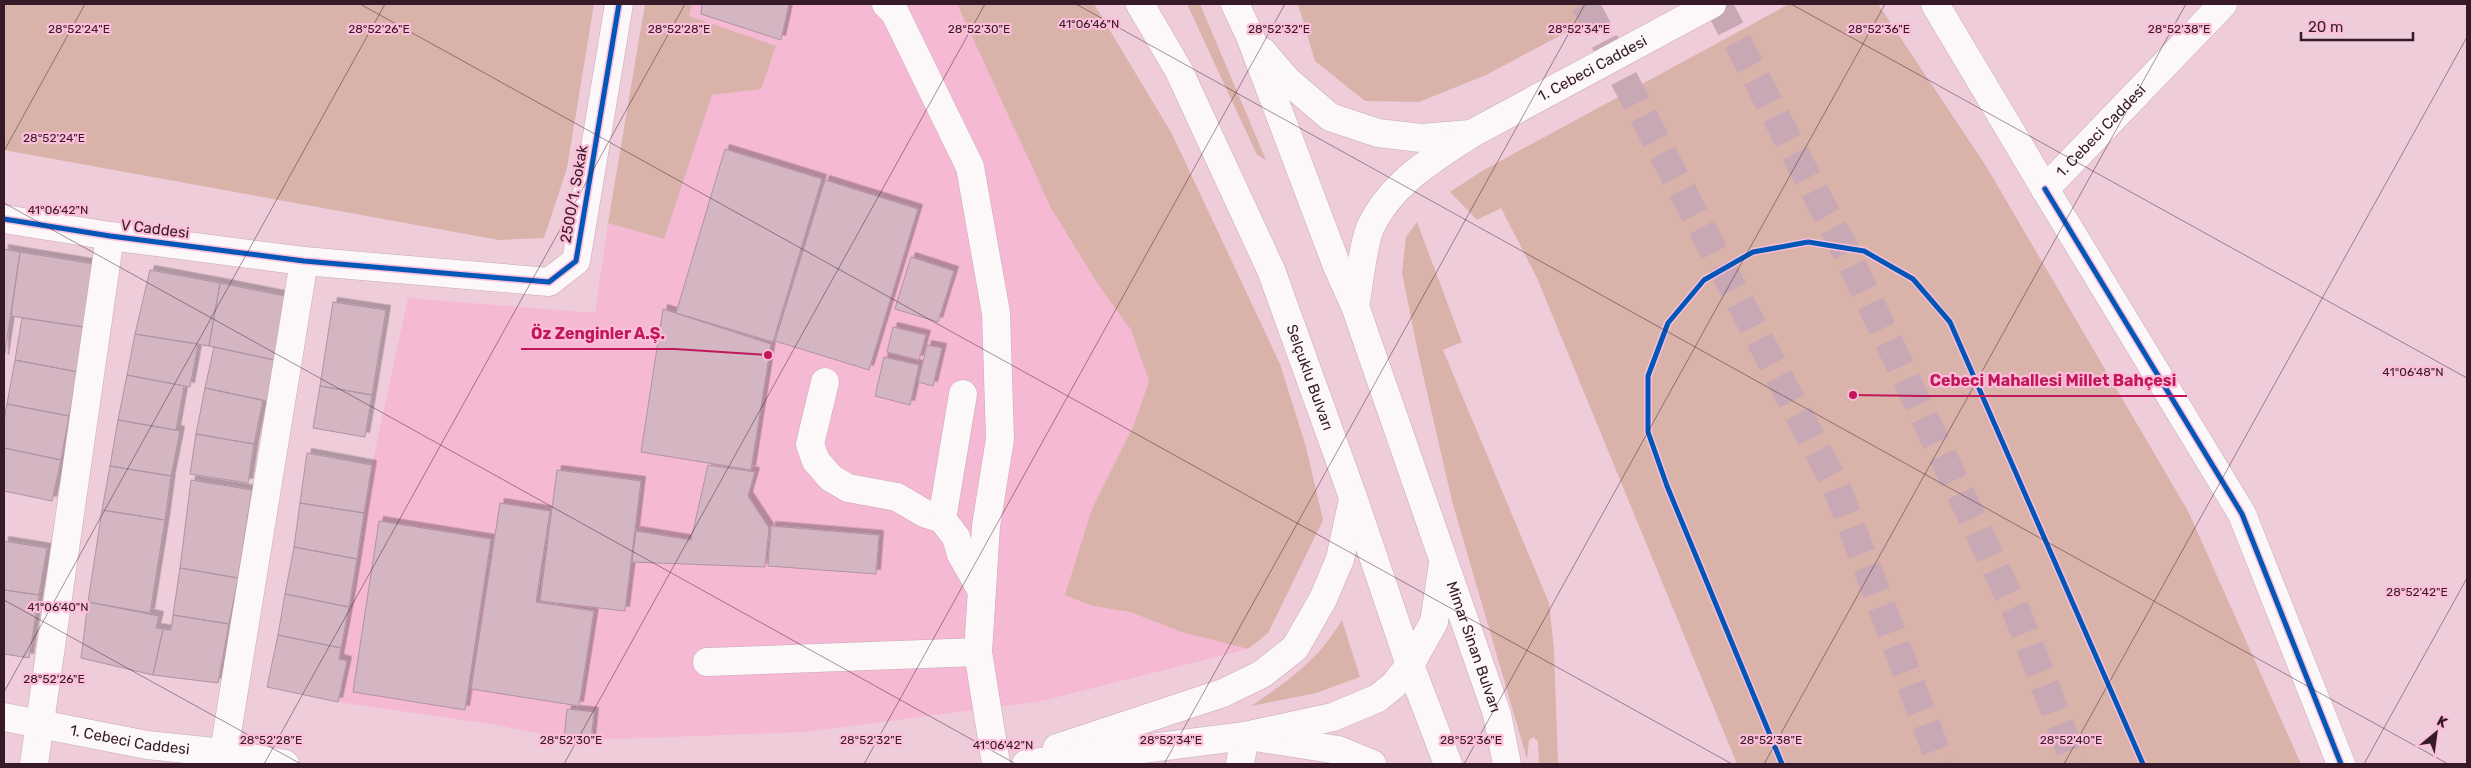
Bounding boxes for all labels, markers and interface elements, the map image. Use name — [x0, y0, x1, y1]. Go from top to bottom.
scale bar — [2301, 10, 2414, 42]
text: 41°06'46"N — [1059, 17, 1119, 31]
text: 20 m — [2308, 18, 2343, 36]
text: 28°52'24"E — [48, 22, 110, 36]
text: 28°52'26"E — [348, 22, 410, 36]
text: 28°52'28"E — [648, 22, 710, 36]
text: 28°52'30"E — [948, 22, 1010, 36]
text: 28°52'32"E — [1248, 22, 1310, 36]
text: 28°52'34"E — [1548, 22, 1610, 36]
text: 28°52'36"E — [1848, 22, 1910, 36]
text: 28°52'38"E — [2148, 22, 2210, 36]
street label: 1. Cebeci Caddesi — [1535, 32, 1650, 105]
street label: 1. Cebeci Caddesi — [2053, 81, 2149, 181]
text: 28°52'24"E — [23, 131, 85, 145]
street label: 2500/1. Sokak — [557, 143, 592, 244]
text: 41°06'42"N — [28, 203, 88, 217]
street label: V Caddesi — [120, 216, 190, 242]
callout: Öz Zenginler A.Ş. — [521, 318, 675, 349]
street label: Selçuklu Bulvarı — [1282, 322, 1337, 433]
text: Öz Zenginler A.Ş. — [531, 323, 665, 343]
callout: Cebeci Mahallesi Millet Bahçesi — [1920, 365, 2187, 396]
text: 41°06'48"N — [2382, 365, 2444, 379]
text: Cebeci Mahallesi Millet Bahçesi — [1930, 371, 2176, 390]
street label: Mimar Sinan Bulvarı — [1442, 579, 1505, 715]
text: 28°52'42"E — [2386, 585, 2448, 599]
text: 41°06'40"N — [27, 600, 89, 614]
text: 28°52'26"E — [23, 672, 85, 686]
north arrow — [2411, 708, 2461, 758]
text: K — [2434, 712, 2451, 732]
street label: 1. Cebeci Caddesi — [68, 721, 191, 758]
text: 28°52'28"E — [240, 733, 302, 747]
text: 28°52'30"E — [540, 733, 602, 747]
text: 28°52'32"E — [840, 733, 902, 747]
text: 28°52'34"E — [1140, 733, 1202, 747]
text: 28°52'36"E — [1440, 733, 1502, 747]
text: 28°52'38"E — [1740, 733, 1802, 747]
text: 28°52'40"E — [2040, 733, 2102, 747]
text: 41°06'42"N — [973, 738, 1033, 752]

